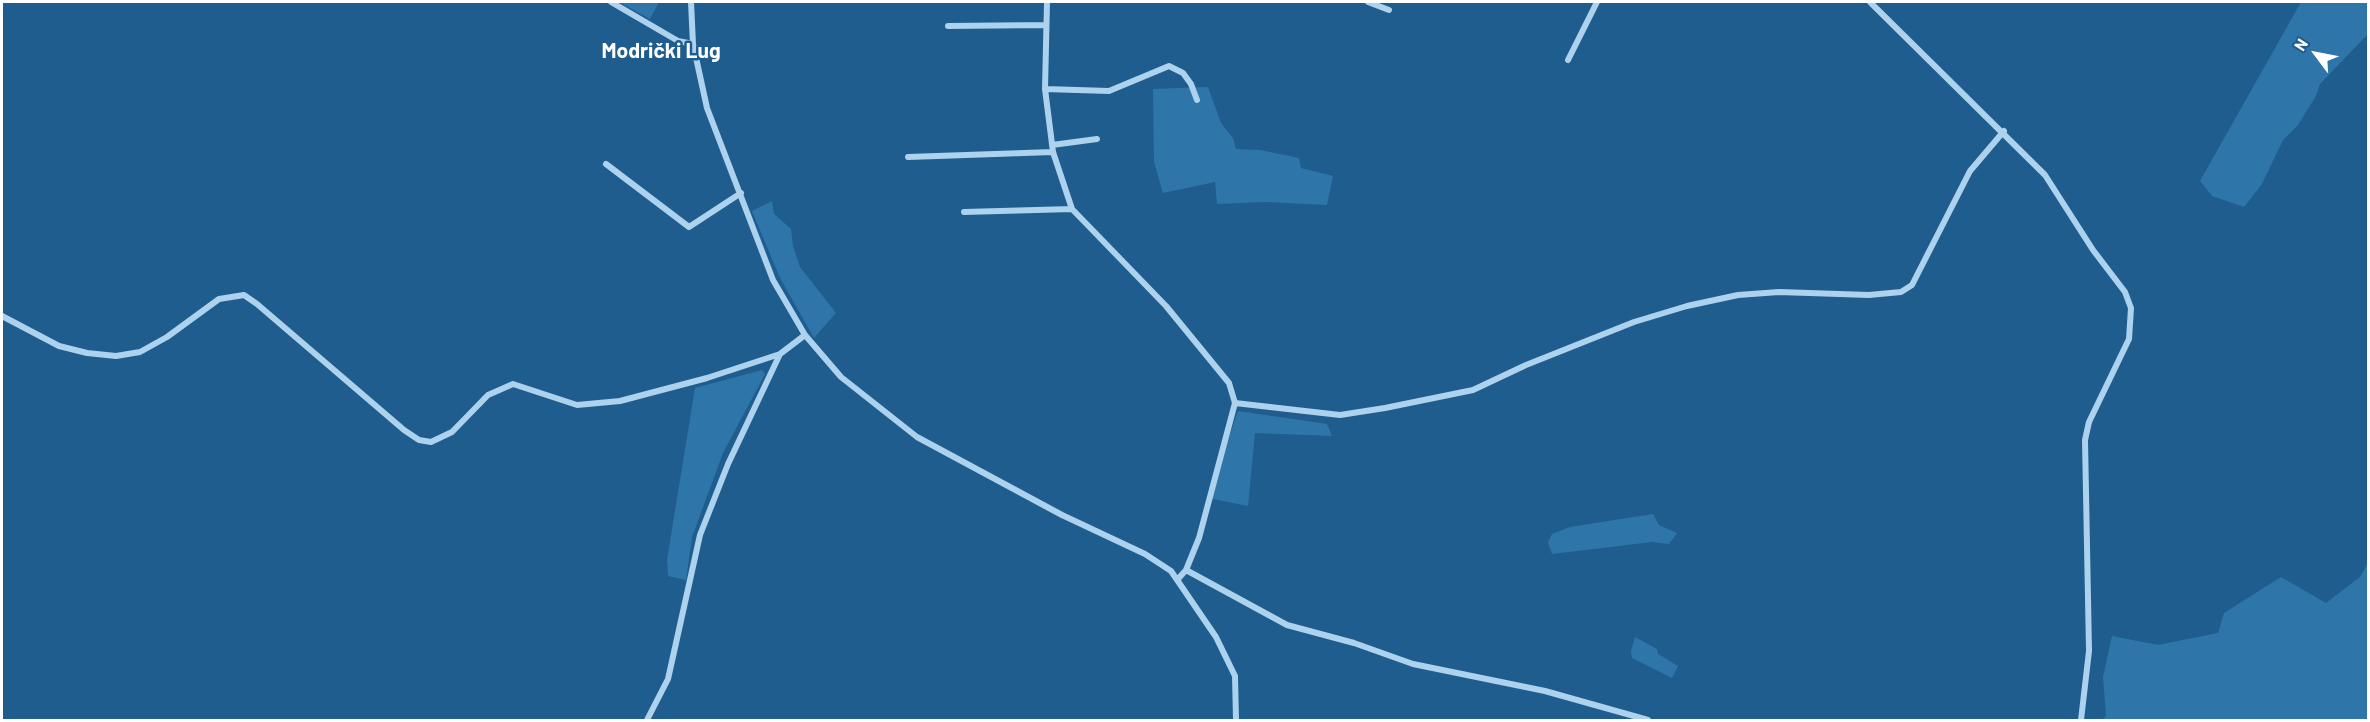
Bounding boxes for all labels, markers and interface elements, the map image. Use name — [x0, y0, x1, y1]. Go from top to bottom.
north arrow — [2286, 24, 2346, 84]
text: N — [2289, 35, 2311, 54]
district label: Modrički Lug — [601, 38, 721, 64]

